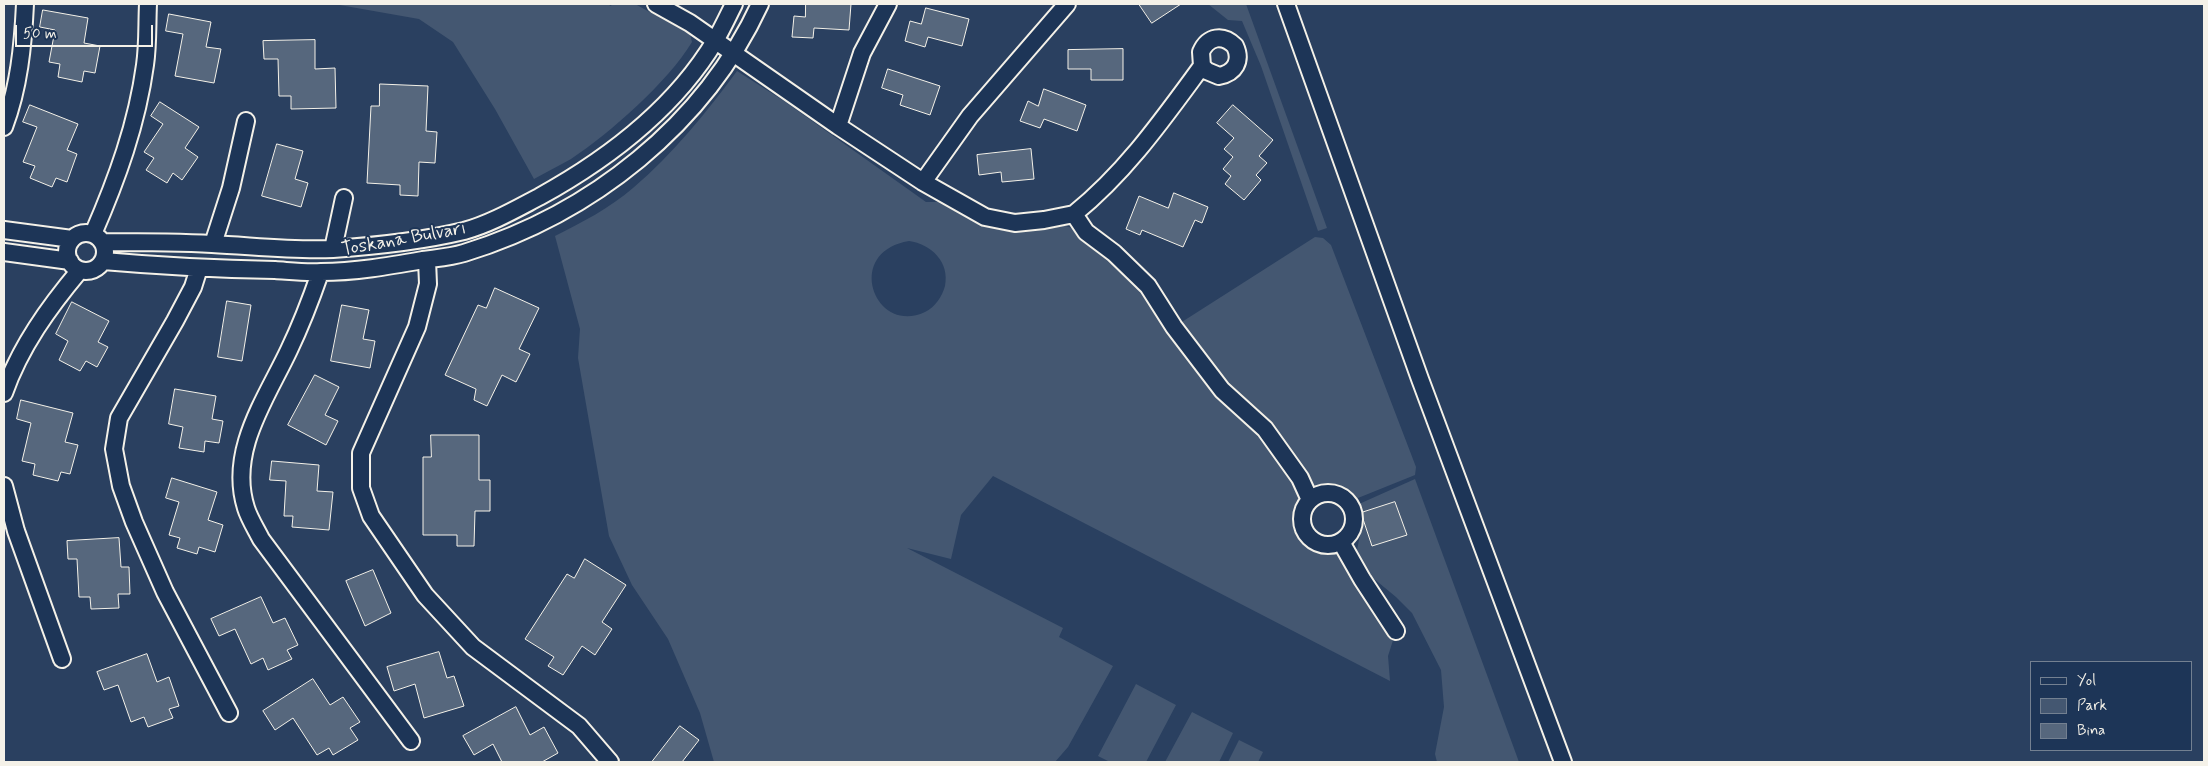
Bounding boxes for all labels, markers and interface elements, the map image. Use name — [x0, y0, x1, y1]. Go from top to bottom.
scale bar — [18, 15, 155, 47]
text: 50 m — [23, 24, 57, 44]
street label: Toskana Bulvarı — [340, 218, 468, 262]
legend — [2030, 661, 2193, 751]
text: Yol — [2077, 671, 2096, 691]
text: Park — [2077, 696, 2107, 716]
text: Bina — [2077, 721, 2105, 741]

